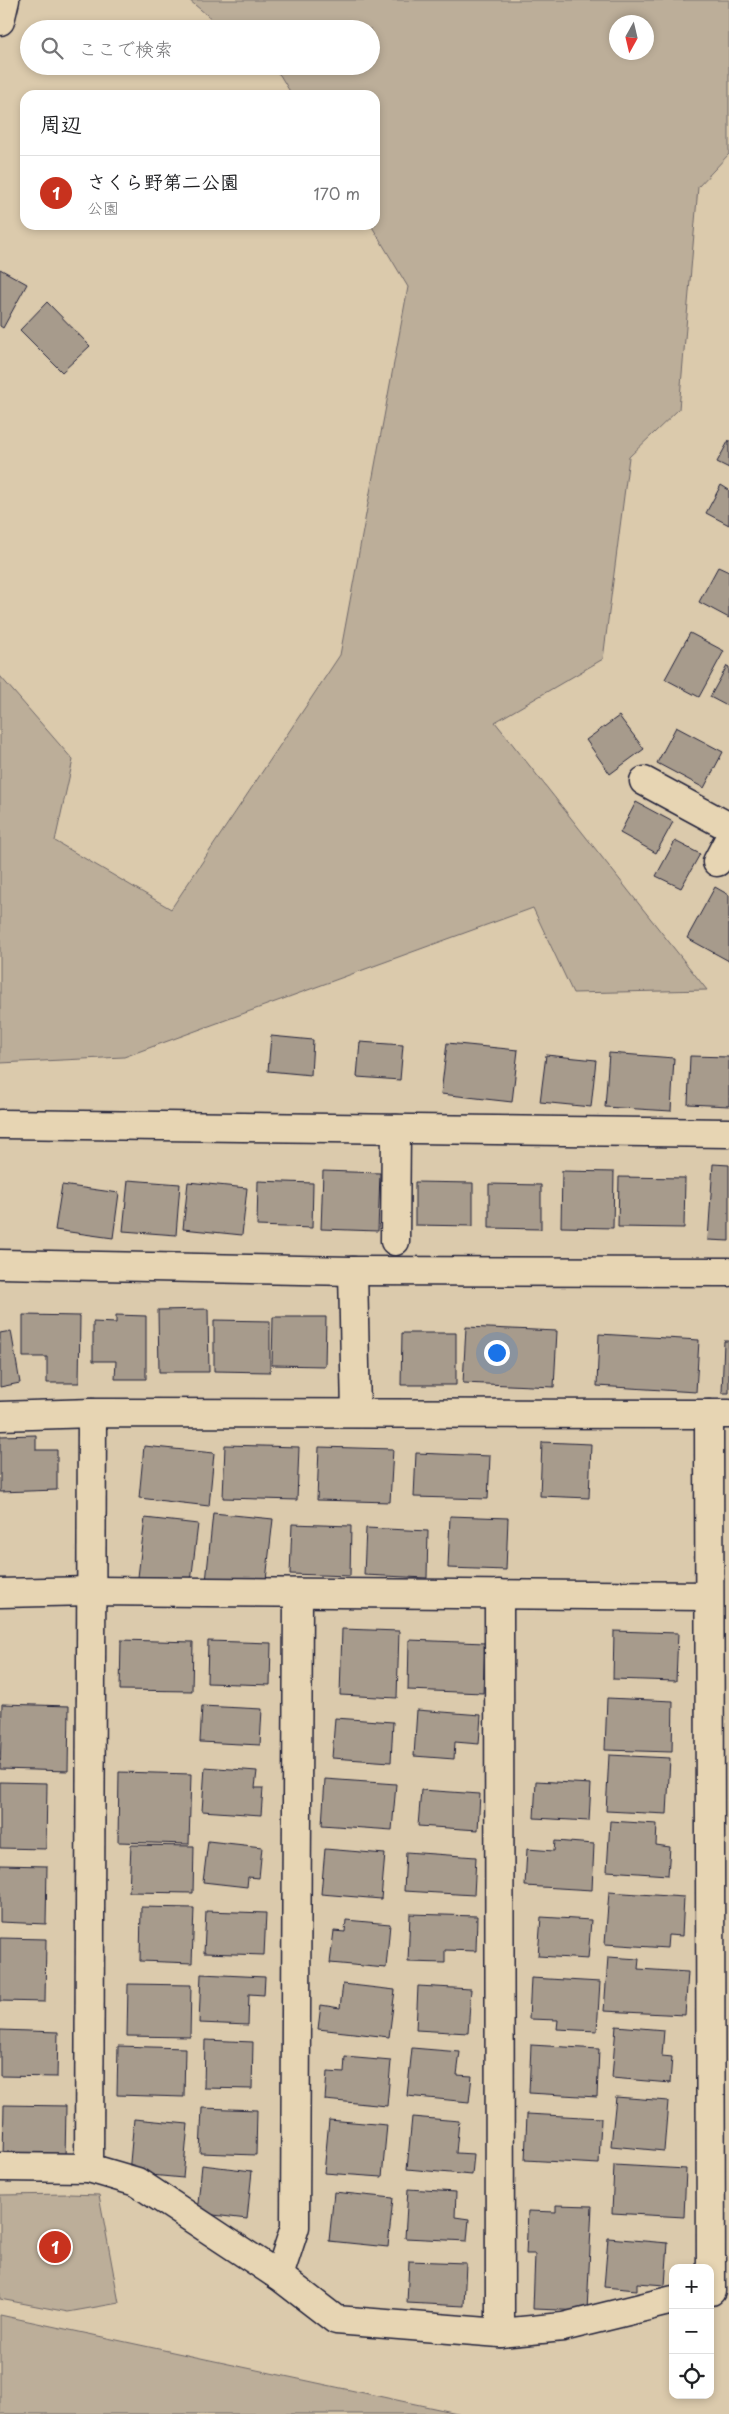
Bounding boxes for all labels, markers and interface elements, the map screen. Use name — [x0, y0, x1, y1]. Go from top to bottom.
north arrow — [609, 15, 654, 60]
search box — [20, 20, 380, 75]
icon: search — [38, 34, 66, 62]
text: ここで検索 — [78, 34, 173, 62]
text: 周辺 — [40, 107, 82, 139]
text: さくら野第二公園 — [87, 167, 239, 195]
text: 1 — [52, 181, 60, 205]
text: 170 m — [314, 181, 360, 205]
text: 公園 — [87, 195, 119, 219]
your location — [484, 1340, 510, 1366]
pin: 1 — [39, 2228, 71, 2266]
map controls — [669, 2264, 714, 2399]
button: + — [669, 2264, 714, 2309]
button: − — [669, 2309, 714, 2354]
button: locate — [669, 2354, 714, 2399]

